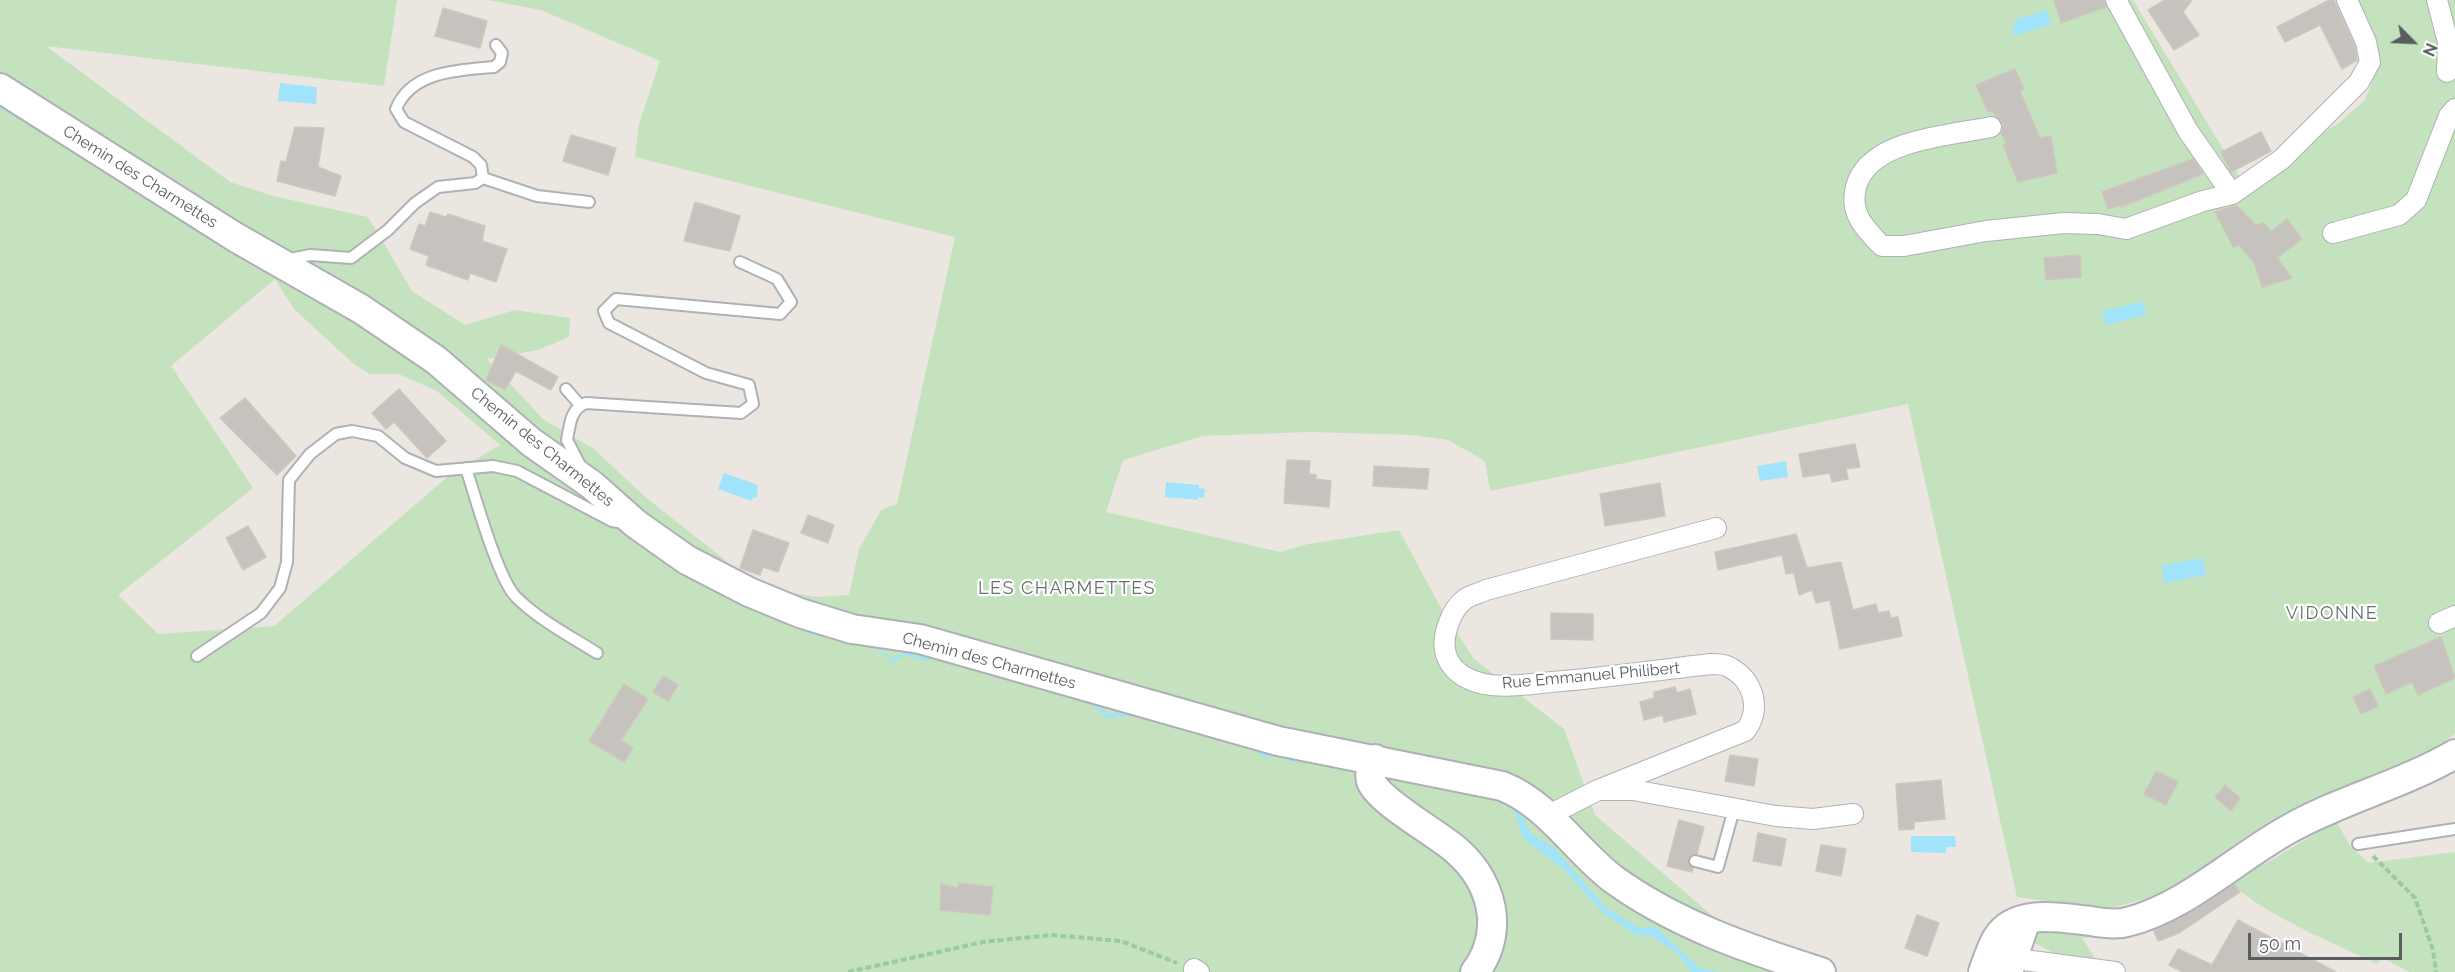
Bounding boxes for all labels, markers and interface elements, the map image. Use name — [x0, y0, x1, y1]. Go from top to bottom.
north arrow — [2383, 12, 2443, 72]
text: N — [2419, 40, 2441, 59]
street label: Chemin des Charmettes — [59, 121, 221, 233]
street label: Chemin des Charmettes — [466, 383, 618, 511]
district label: LES CHARMETTES — [978, 578, 1156, 600]
district label: VIDONNE — [2286, 603, 2378, 625]
street label: Chemin des Charmettes — [900, 629, 1078, 693]
street label: Rue Emmanuel Philibert — [1501, 659, 1681, 693]
scale bar — [2251, 921, 2406, 959]
text: 50 m — [2259, 933, 2301, 954]

